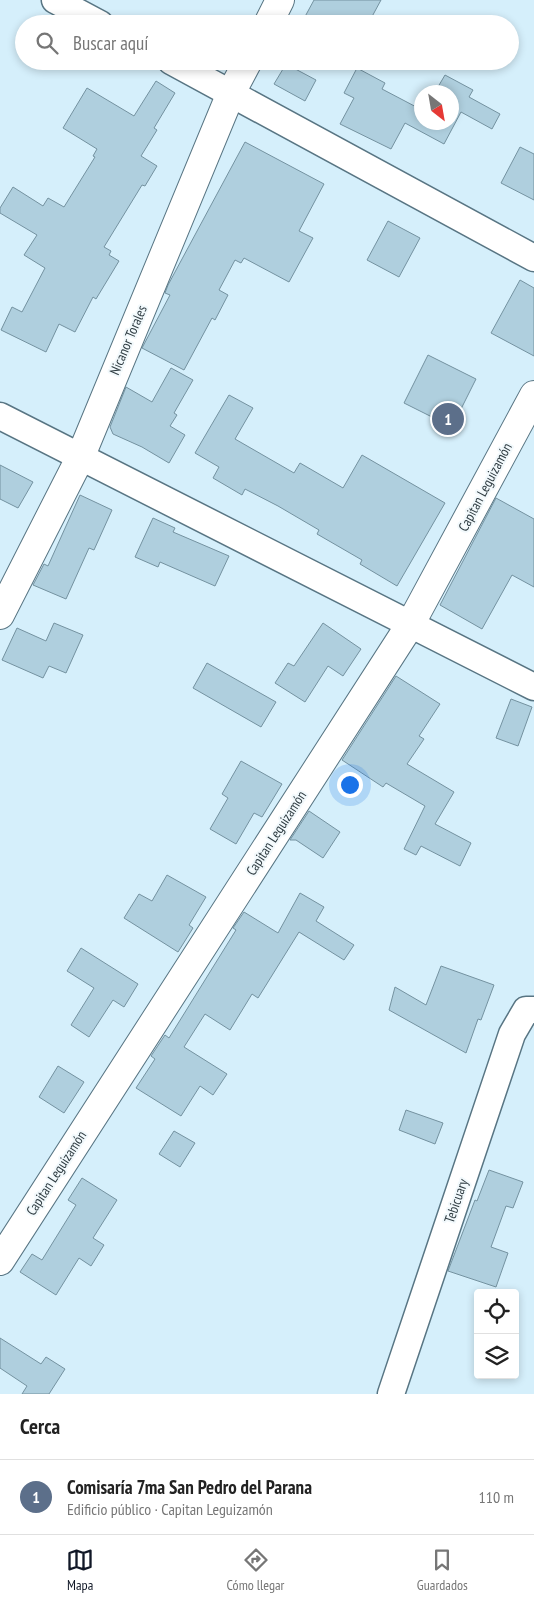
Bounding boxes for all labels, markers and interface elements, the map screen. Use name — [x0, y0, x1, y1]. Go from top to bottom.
search box — [15, 15, 519, 70]
icon: search — [33, 29, 61, 57]
text: Buscar aquí — [73, 31, 148, 55]
north arrow — [414, 85, 459, 130]
street label: Nicanor Torales — [105, 302, 151, 378]
pin: 1 — [432, 400, 464, 438]
street label: Capitan Leguizamón — [454, 440, 516, 534]
your location — [337, 772, 363, 798]
street label: Capitan Leguizamón — [242, 787, 310, 879]
street label: Capitan Leguizamón — [22, 1127, 90, 1219]
street label: Tebicuary — [440, 1176, 472, 1225]
map controls — [474, 1289, 519, 1379]
button: locate — [474, 1289, 519, 1334]
button: layers — [474, 1334, 519, 1379]
text: Cerca — [20, 1413, 60, 1440]
text: Comisaría 7ma San Pedro del Parana — [67, 1475, 312, 1499]
text: 1 — [32, 1487, 40, 1507]
text: 110 m — [479, 1487, 514, 1507]
text: Edificio público · Capitan Leguizamón — [67, 1499, 273, 1519]
tab: Mapa — [66, 1546, 94, 1594]
tab: Cómo llegar — [227, 1546, 284, 1594]
tab: Guardados — [417, 1546, 468, 1594]

